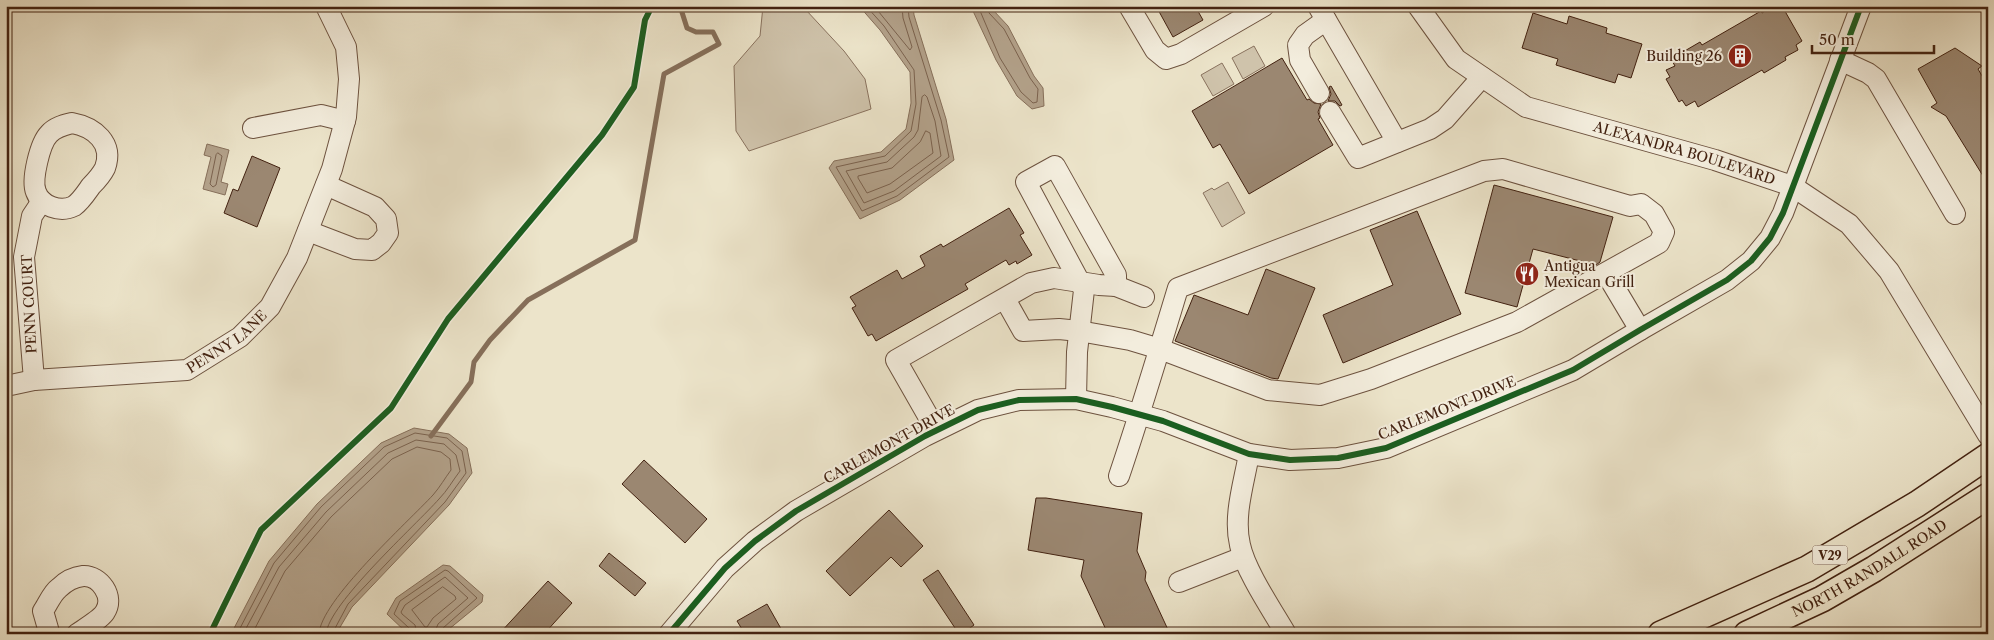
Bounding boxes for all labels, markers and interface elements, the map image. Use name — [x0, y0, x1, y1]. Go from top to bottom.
scale bar — [1812, 22, 1934, 54]
text: 50 m — [1819, 30, 1855, 49]
building icon: Building 26 — [1727, 43, 1753, 69]
place label: Building 26 — [1646, 47, 1722, 65]
street label: ALEXANDRA BOULEVARD — [1590, 117, 1778, 189]
street label: PENN COURT — [17, 253, 41, 354]
place label: Antigua Mexican Grill — [1543, 257, 1635, 291]
restaurant icon: Antigua Mexican Grill — [1514, 261, 1540, 287]
street label: PENNY LANE — [183, 306, 271, 377]
street label: CARLEMONT DRIVE — [1375, 372, 1519, 444]
street label: CARLEMONT DRIVE — [820, 400, 958, 488]
street label: NORTH RANDALL ROAD — [1789, 516, 1950, 621]
road number: V29 — [1812, 546, 1848, 564]

